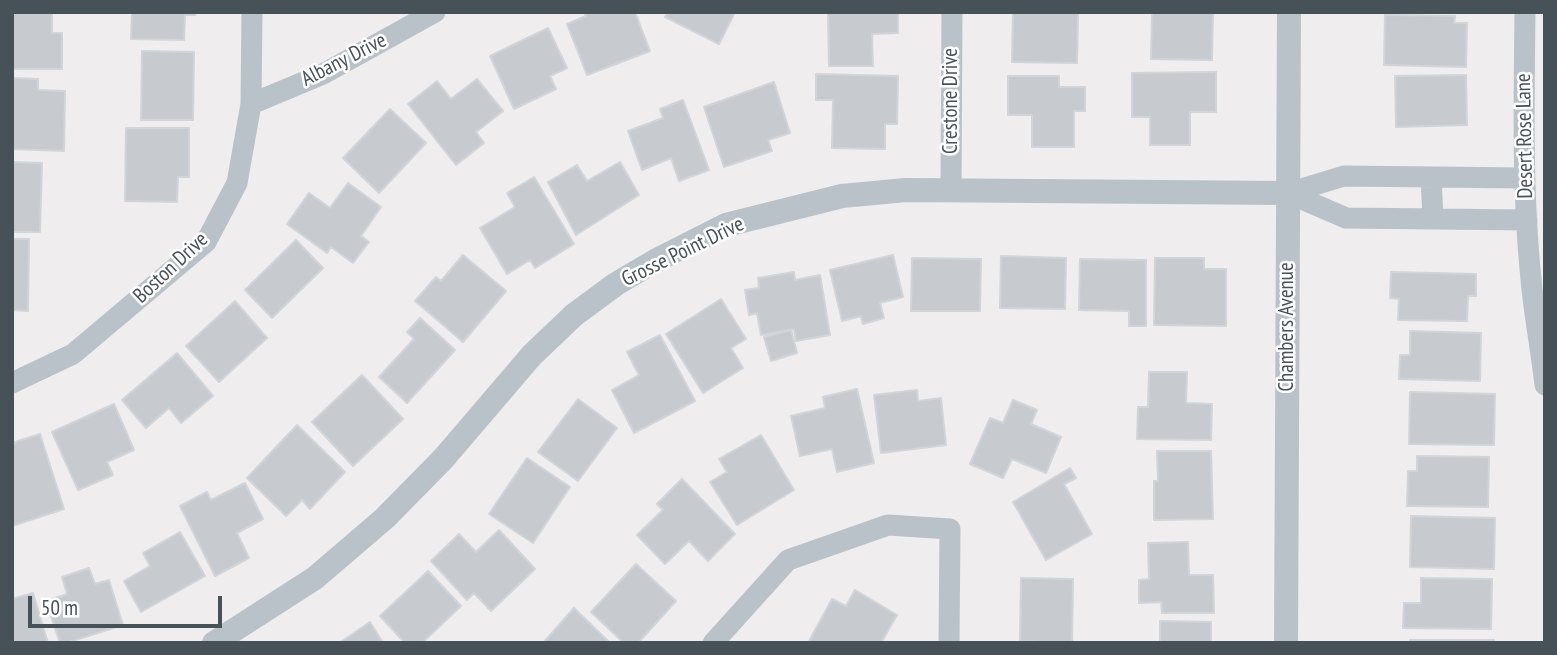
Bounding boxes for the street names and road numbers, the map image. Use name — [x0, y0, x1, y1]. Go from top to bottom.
street label: Albany Drive — [297, 28, 391, 92]
street label: Crestone Drive — [938, 48, 964, 154]
street label: Desert Rose Lane — [1511, 73, 1539, 199]
street label: Grosse Point Drive — [618, 212, 748, 292]
street label: Boston Drive — [129, 227, 213, 309]
street label: Chambers Avenue — [1274, 262, 1300, 392]

